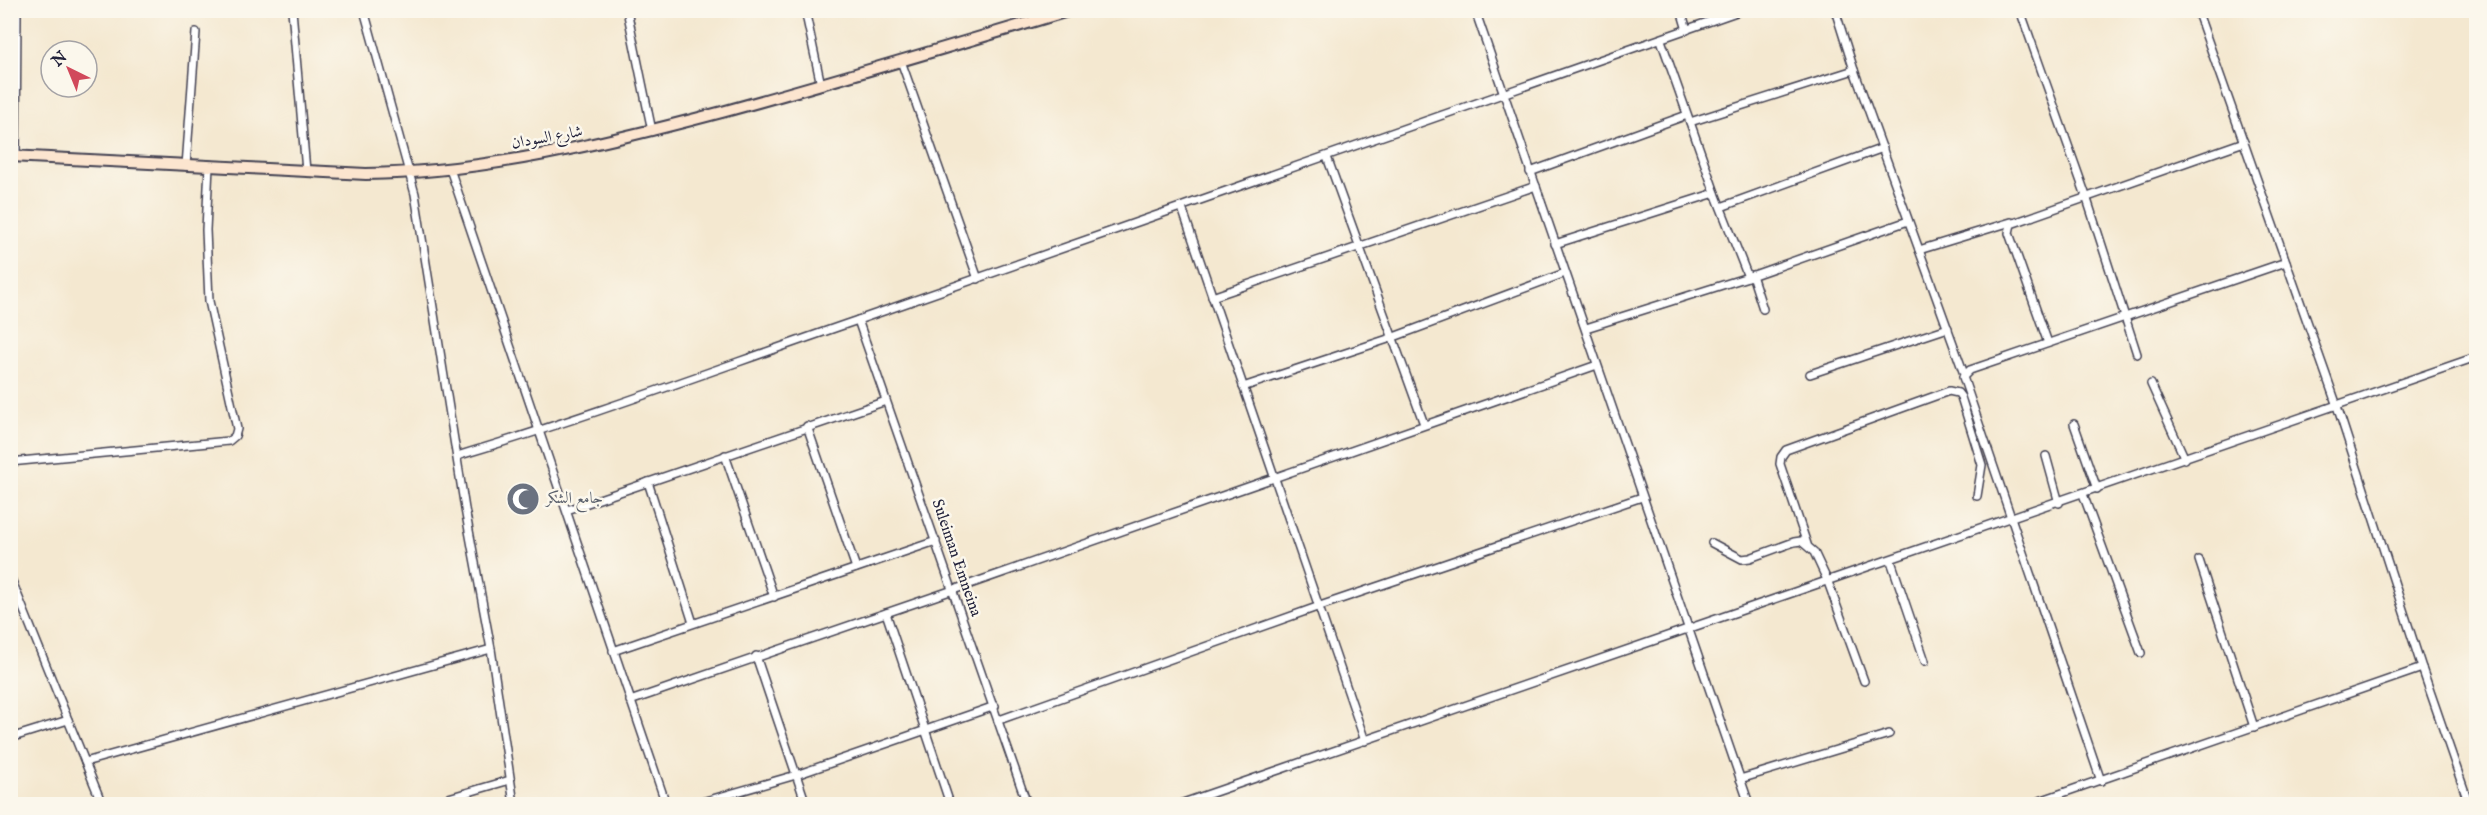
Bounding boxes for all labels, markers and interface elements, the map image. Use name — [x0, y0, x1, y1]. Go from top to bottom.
north arrow — [39, 39, 99, 99]
text: N — [48, 47, 72, 72]
street label: شارع السودان — [510, 122, 585, 156]
mosque icon: جامع الشكر — [505, 481, 541, 517]
place label: جامع الشكر — [544, 489, 603, 513]
street label: Suleiman Emneina — [927, 497, 985, 619]

